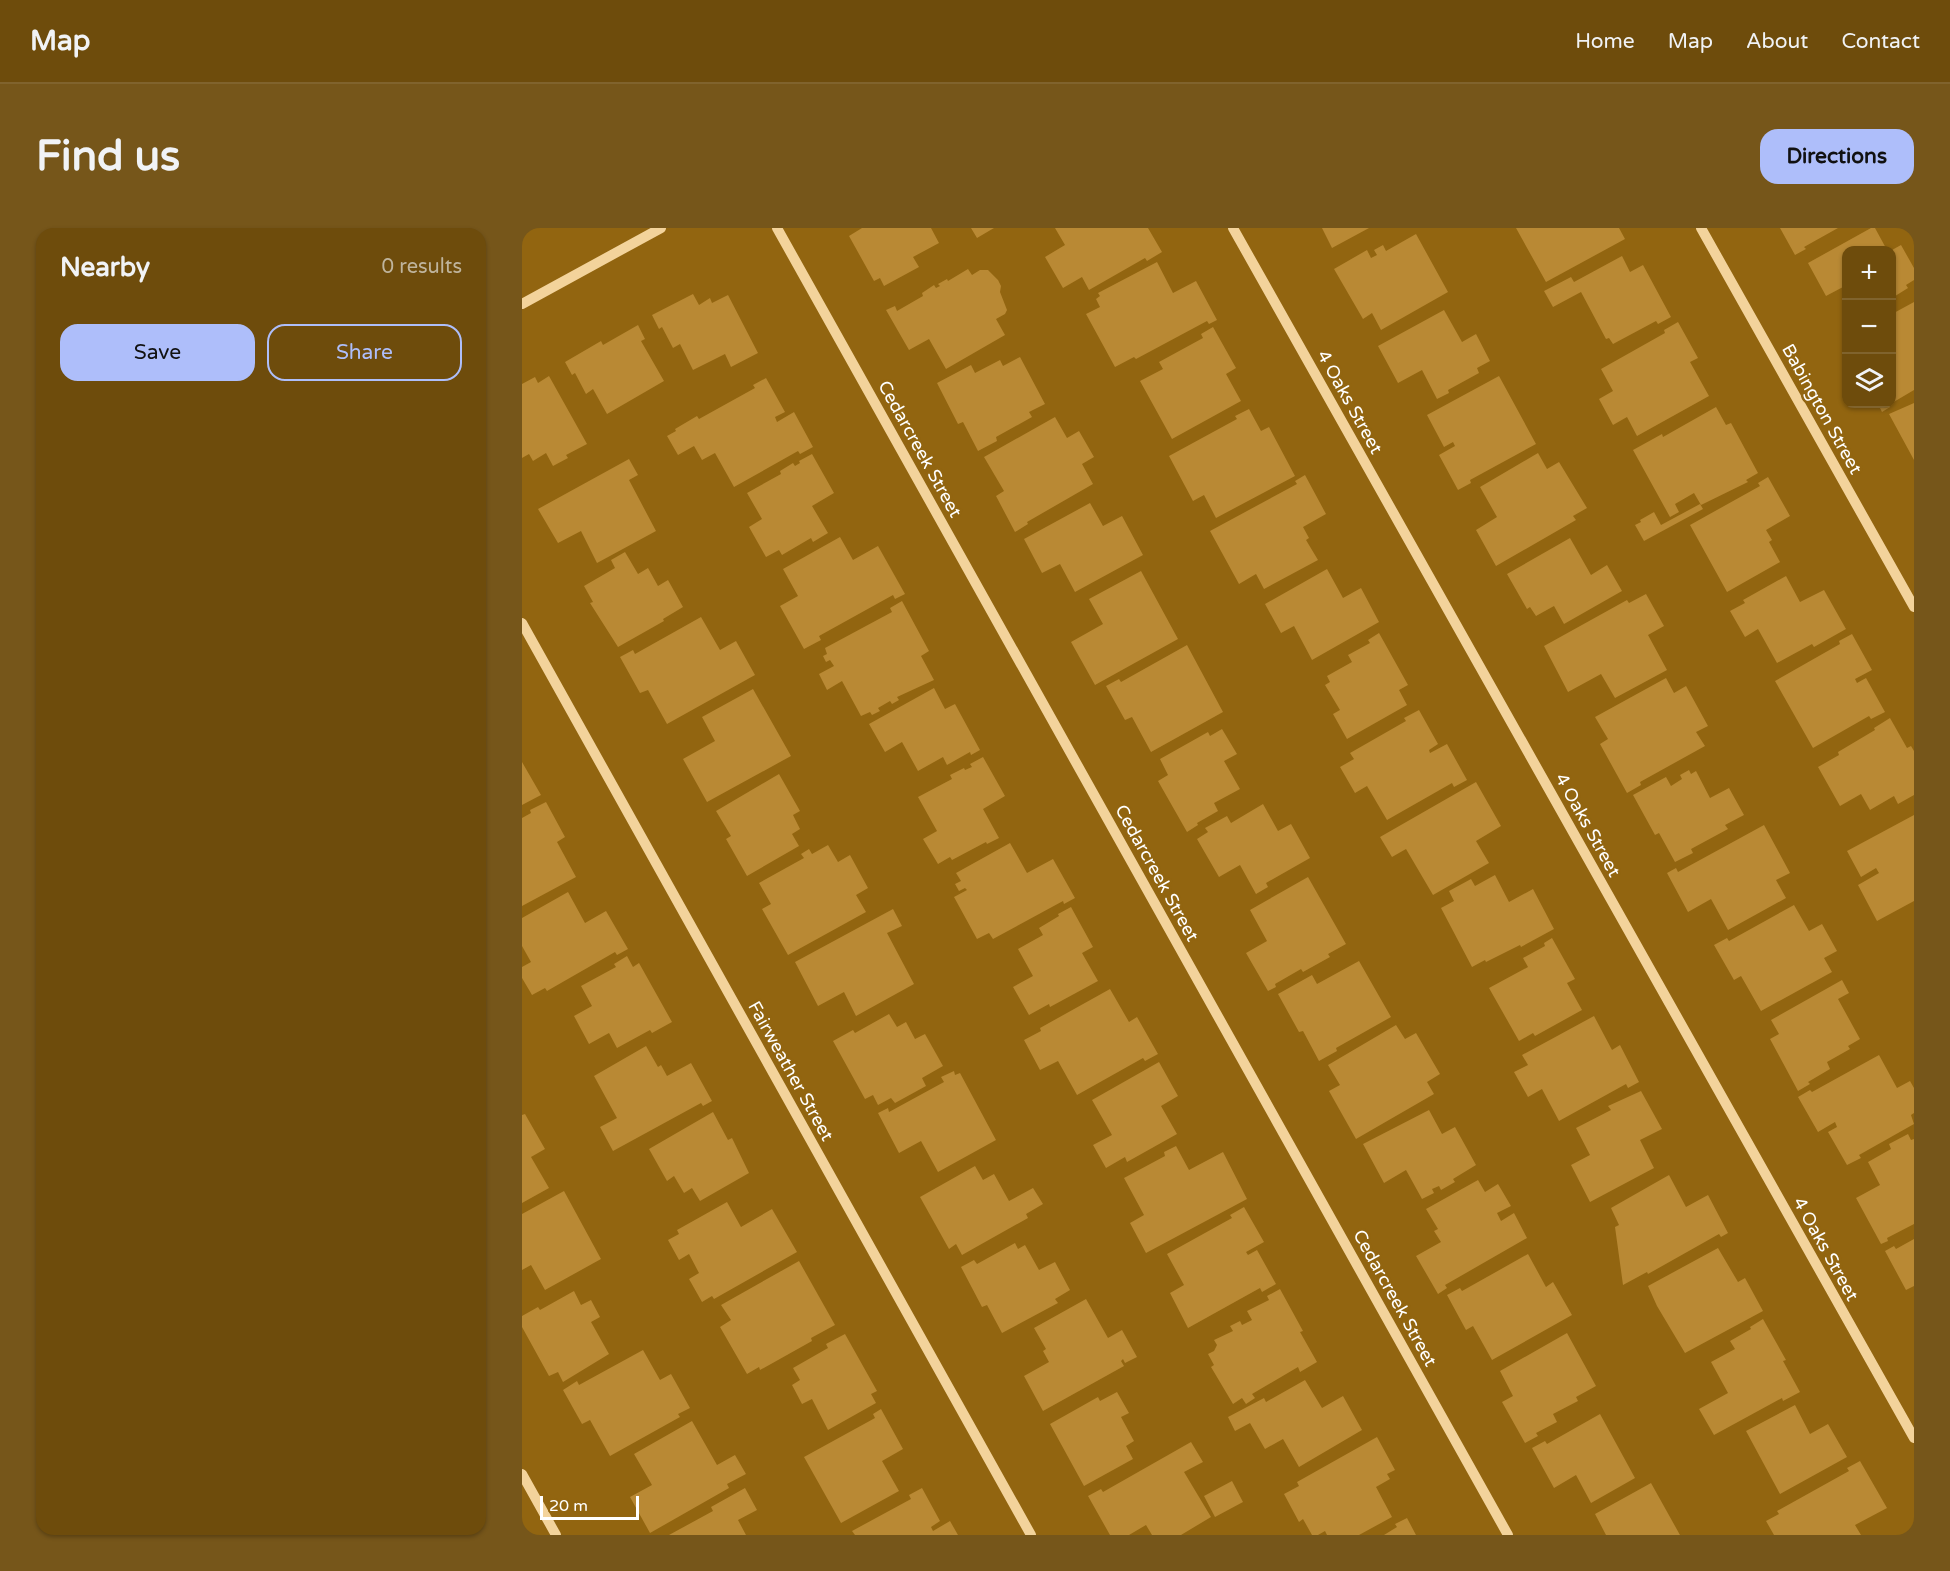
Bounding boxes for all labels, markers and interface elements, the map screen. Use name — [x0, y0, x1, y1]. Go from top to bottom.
text: Map — [30, 24, 90, 58]
text: Home — [1575, 29, 1635, 54]
text: Map — [1668, 29, 1713, 54]
text: About — [1746, 29, 1808, 54]
text: Contact — [1841, 29, 1920, 54]
button: Directions — [1760, 129, 1914, 184]
text: Find us — [36, 131, 180, 182]
map controls — [1842, 246, 1896, 408]
button: + — [1842, 246, 1896, 300]
text: Nearby — [60, 252, 150, 283]
text: 0 results — [382, 255, 462, 279]
button: − — [1842, 300, 1896, 354]
button: Save — [60, 324, 255, 381]
button: Share — [267, 324, 462, 381]
street label: Babington Street — [1777, 340, 1867, 478]
street label: 4 Oaks Street — [1312, 346, 1388, 458]
button: layers — [1842, 354, 1896, 408]
street label: Cedarcreek Street — [873, 377, 967, 521]
street label: 4 Oaks Street — [1550, 769, 1626, 881]
street label: Cedarcreek Street — [1110, 801, 1204, 945]
street label: Fairweather Street — [743, 997, 839, 1145]
street label: 4 Oaks Street — [1788, 1193, 1864, 1305]
street label: Cedarcreek Street — [1348, 1226, 1442, 1370]
scale bar — [540, 1493, 639, 1520]
text: 20 m — [549, 1496, 588, 1516]

